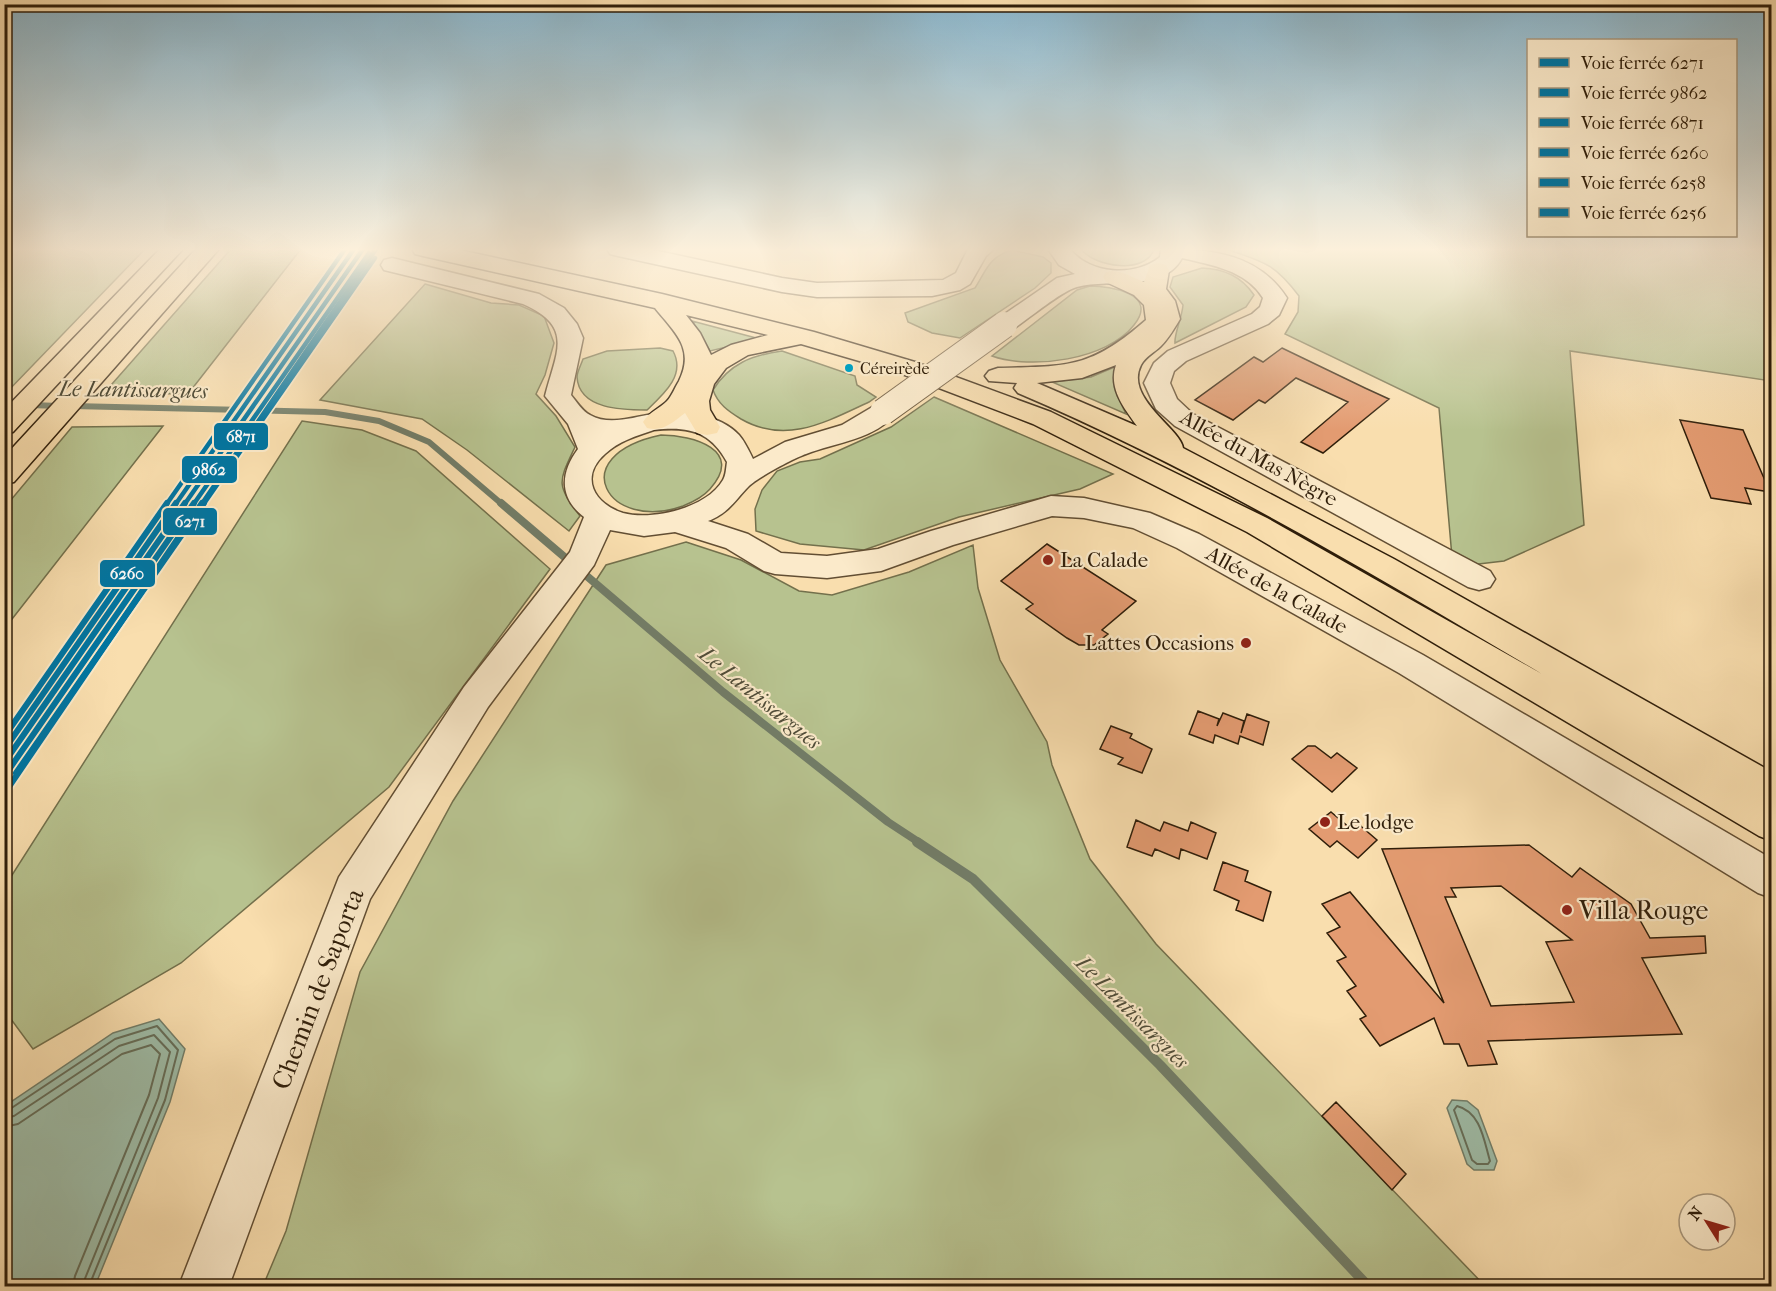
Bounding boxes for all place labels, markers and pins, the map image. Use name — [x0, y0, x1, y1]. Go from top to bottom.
place label: Céreirède — [860, 359, 929, 378]
marker: Céreirède — [843, 362, 855, 374]
place label: La Calade — [1060, 548, 1148, 572]
marker: La Calade — [1041, 553, 1055, 567]
place label: Lattes Occasions — [1085, 631, 1234, 655]
marker: Lattes Occasions — [1239, 636, 1253, 650]
place label: Le lodge — [1337, 810, 1414, 834]
marker: Le lodge — [1318, 815, 1332, 829]
place label: Villa Rouge — [1578, 895, 1709, 926]
marker: Villa Rouge — [1560, 903, 1574, 917]

